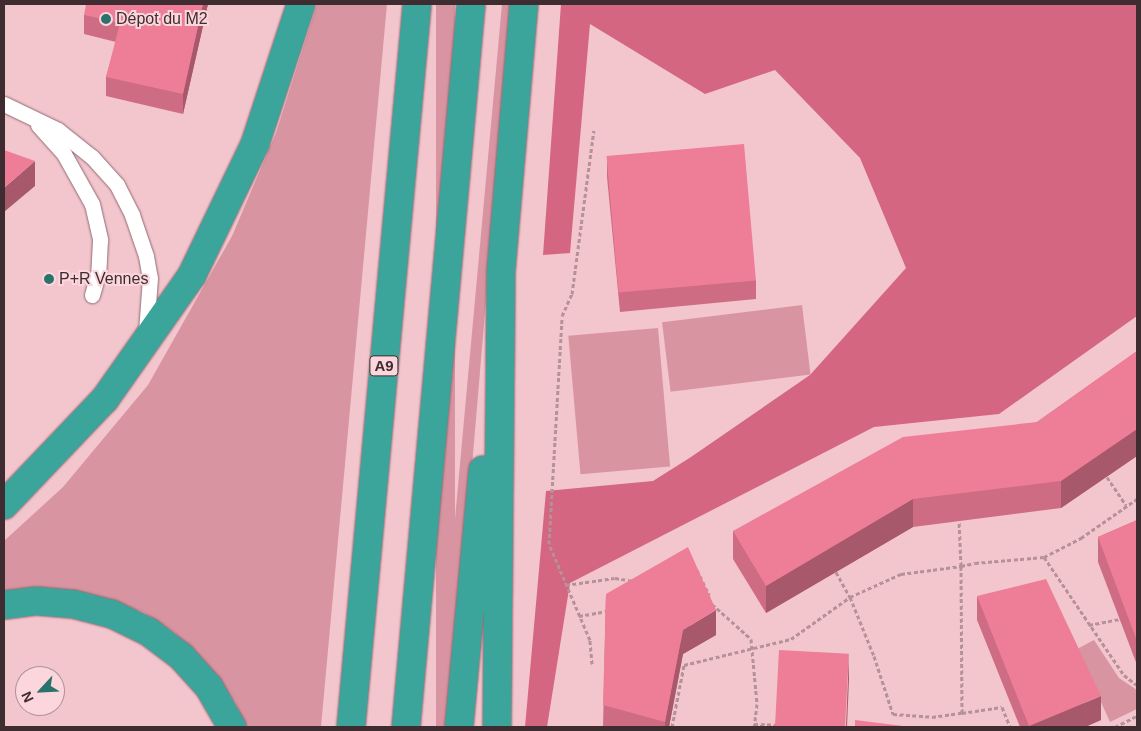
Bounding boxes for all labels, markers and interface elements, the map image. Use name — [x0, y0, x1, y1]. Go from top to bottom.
place label: Dépot du M2 — [116, 9, 208, 29]
marker: Dépot du M2 — [100, 13, 112, 25]
place label: P+R Vennes — [59, 269, 148, 289]
marker: P+R Vennes — [43, 273, 55, 285]
road number: A9 — [369, 354, 399, 378]
north arrow — [15, 666, 65, 716]
text: N — [18, 689, 37, 705]

